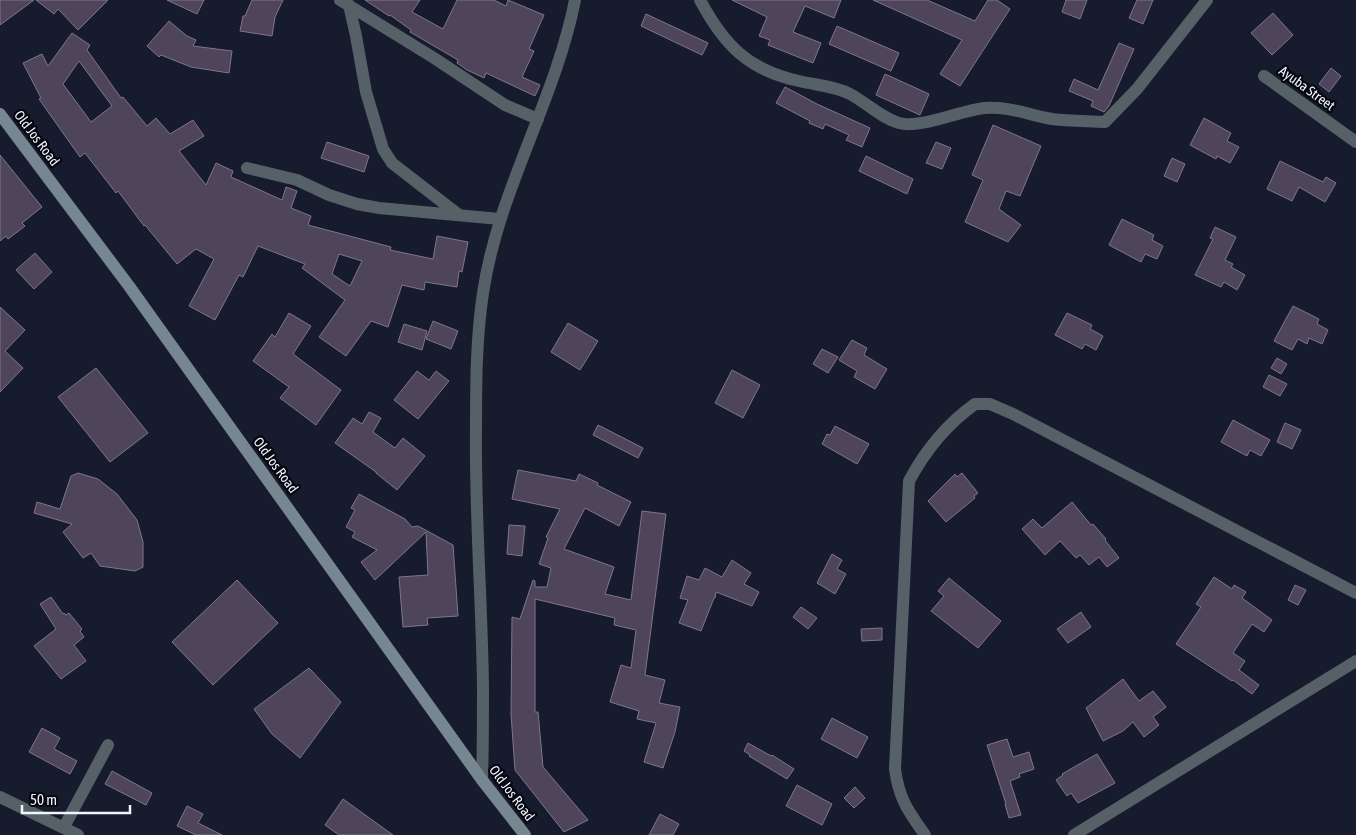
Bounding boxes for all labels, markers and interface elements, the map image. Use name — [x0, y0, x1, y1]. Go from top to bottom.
street label: Ayuba Street — [1276, 62, 1338, 114]
street label: Old Jos Road — [11, 107, 63, 169]
street label: Old Jos Road — [250, 434, 302, 496]
street label: Old Jos Road — [486, 762, 538, 824]
scale bar — [22, 782, 130, 814]
text: 50 m — [30, 791, 57, 808]

